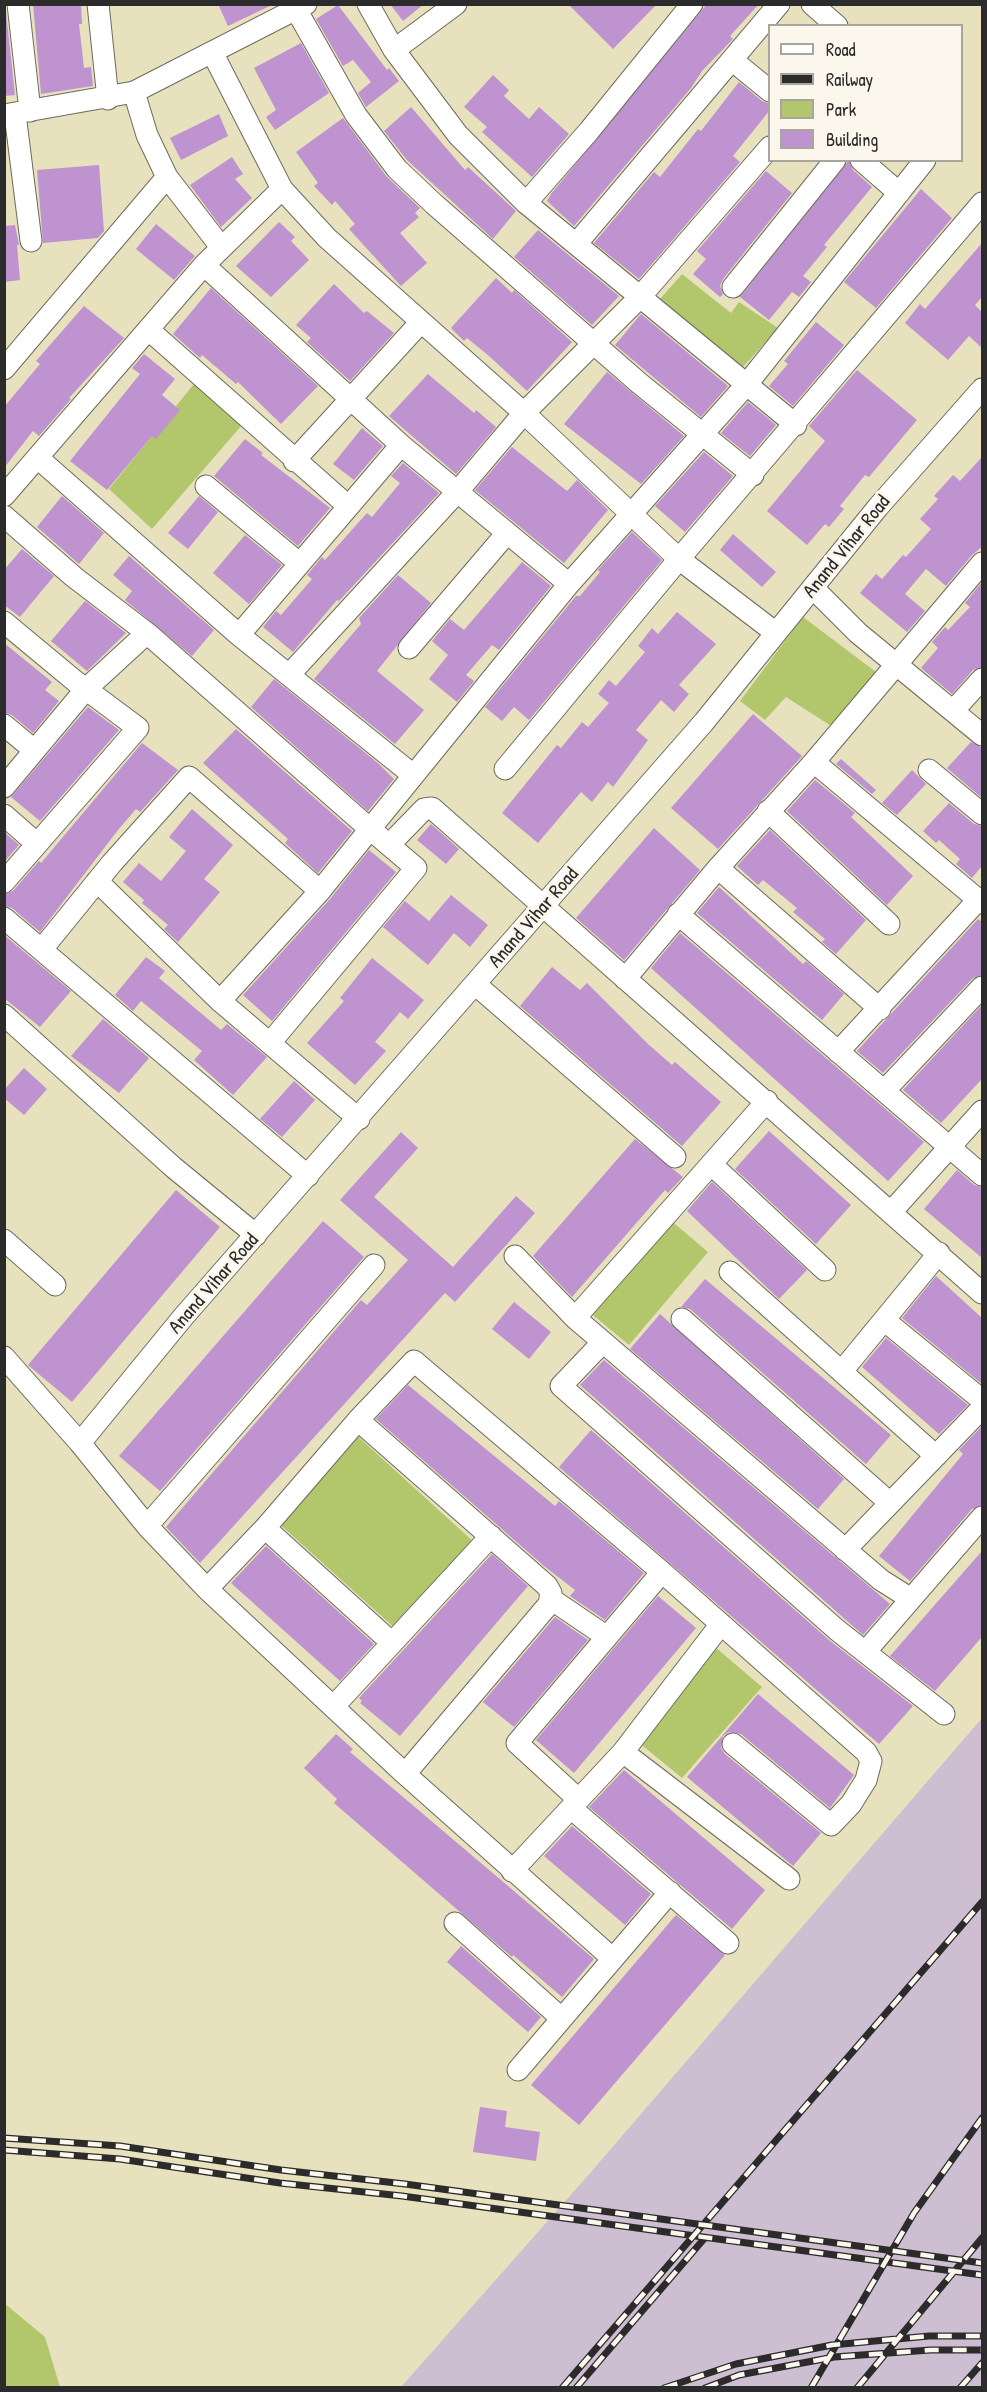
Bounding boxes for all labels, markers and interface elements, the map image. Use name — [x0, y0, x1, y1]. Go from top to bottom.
legend — [768, 24, 963, 162]
text: Road — [826, 37, 856, 62]
text: Railway — [826, 67, 873, 92]
text: Park — [826, 97, 856, 122]
text: Building — [826, 127, 878, 152]
street label: Anand Vihar Road — [798, 491, 896, 603]
street label: Anand Vihar Road — [484, 863, 584, 973]
street label: Anand Vihar Road — [164, 1229, 264, 1339]

